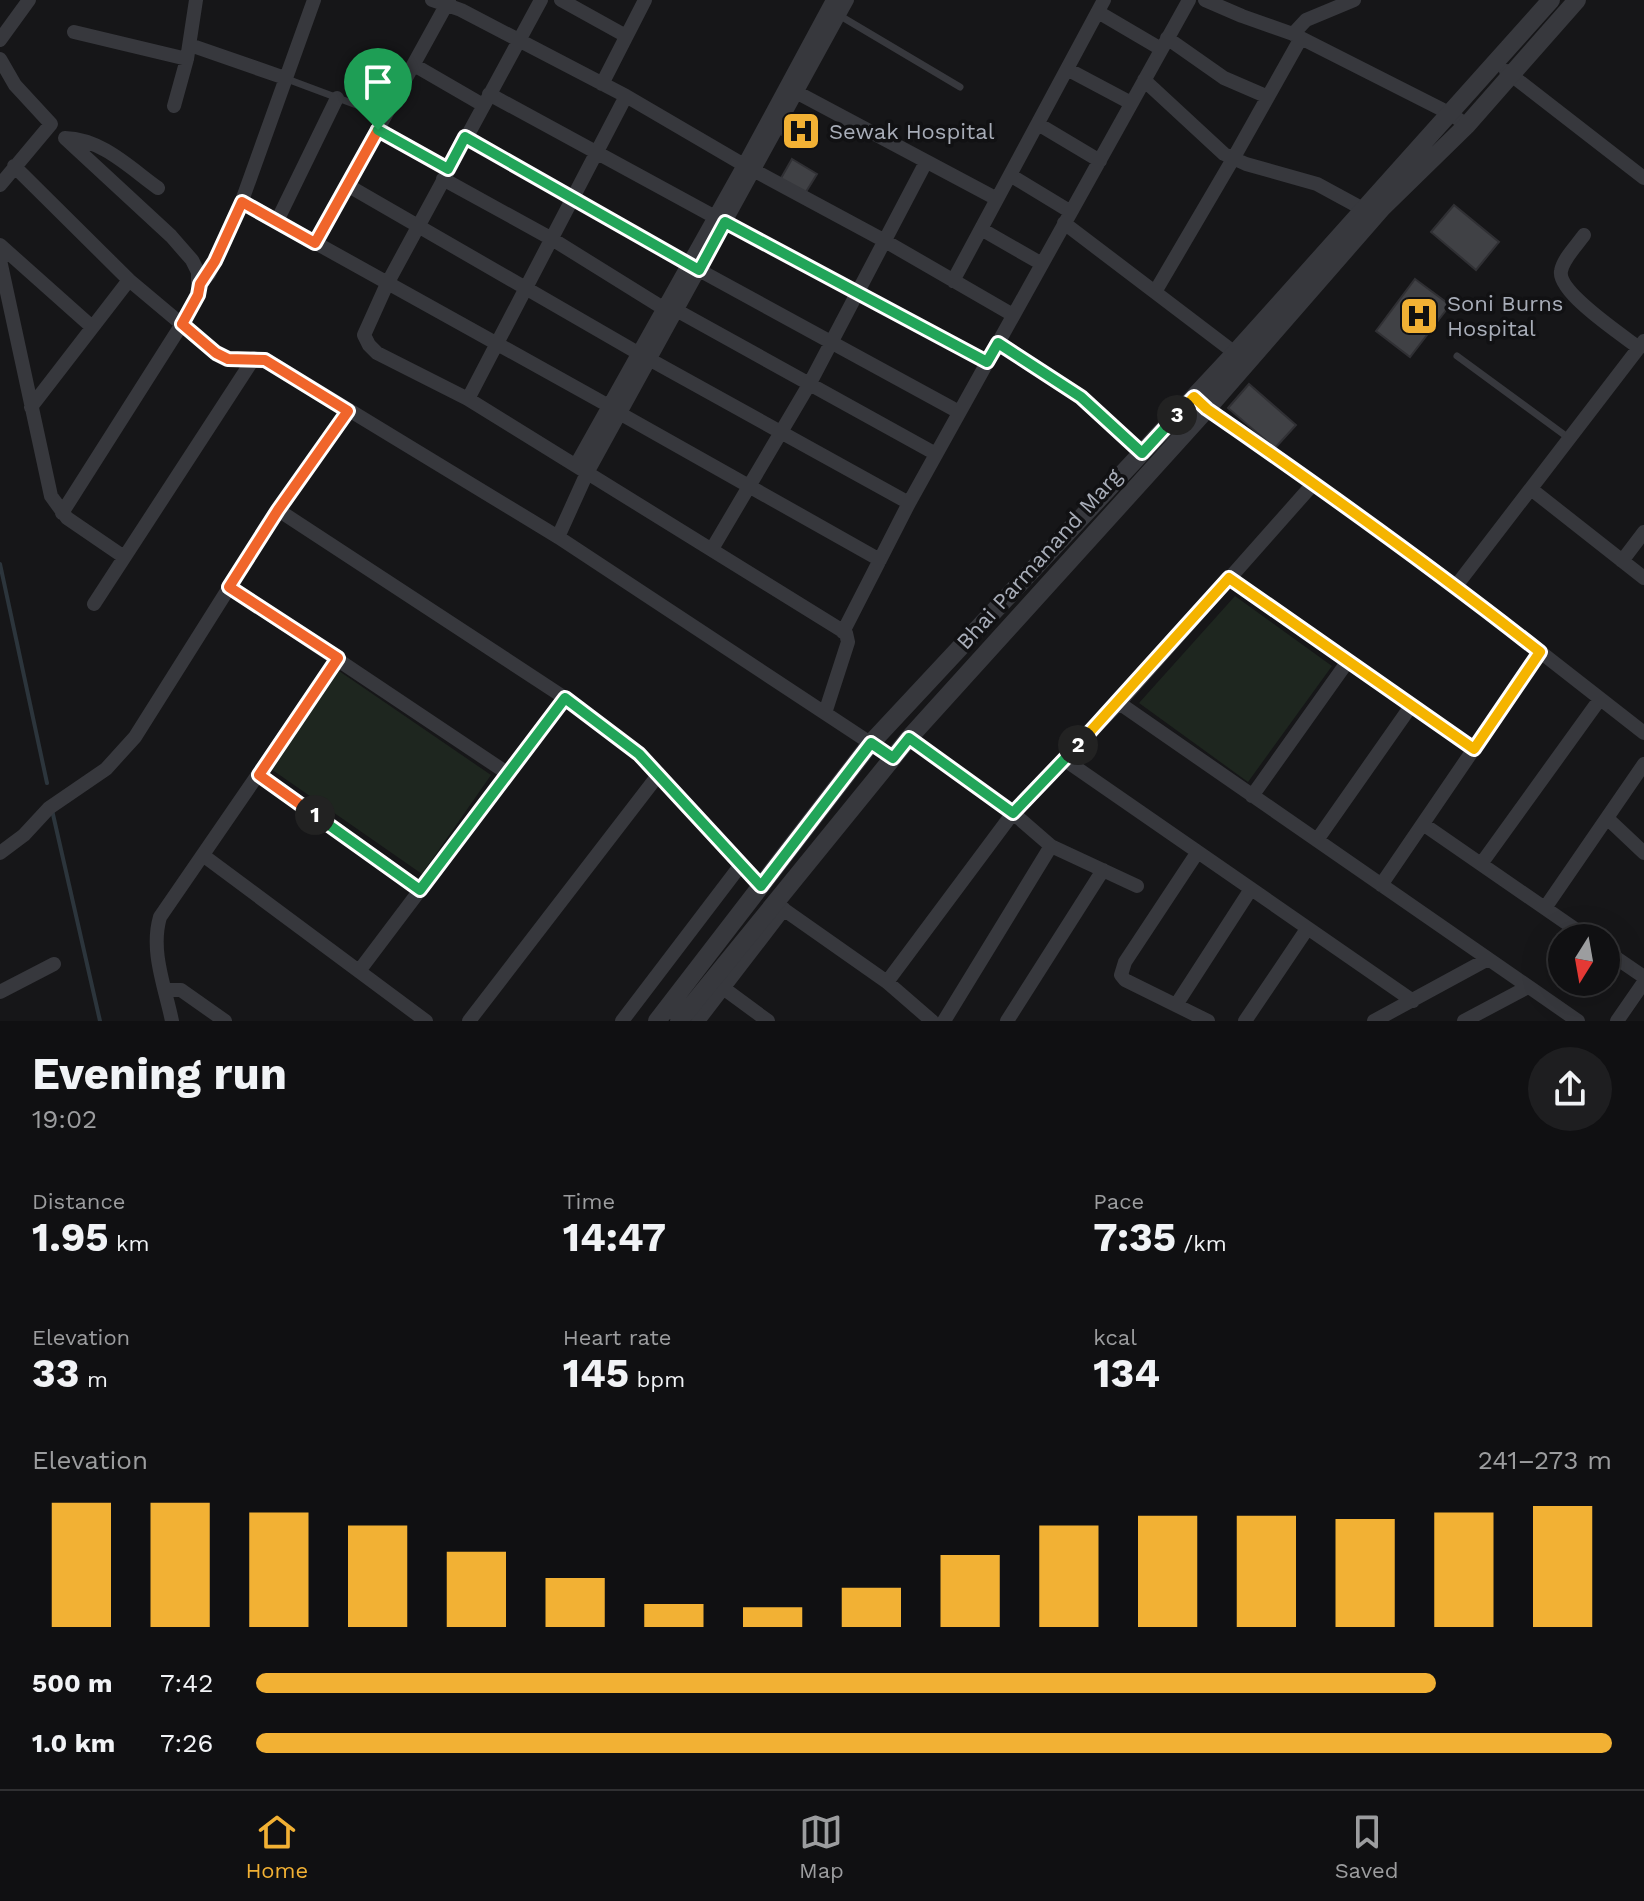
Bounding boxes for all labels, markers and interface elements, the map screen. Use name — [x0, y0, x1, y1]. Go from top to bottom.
pin — [344, 48, 412, 130]
icon: arrive — [356, 60, 400, 104]
hospital icon: Sewak Hospital — [780, 110, 822, 152]
place label: Sewak Hospital — [829, 119, 995, 144]
place label: Soni Burns Hospital — [1447, 291, 1563, 341]
hospital icon: Soni Burns Hospital — [1398, 295, 1440, 337]
pin: 3 — [1157, 395, 1197, 435]
text: 3 — [1170, 402, 1184, 427]
street label: Bhai Parmanand Marg — [951, 463, 1127, 654]
pin: 2 — [1058, 725, 1098, 765]
text: 2 — [1071, 732, 1085, 757]
pin: 1 — [295, 795, 335, 835]
text: 1 — [310, 802, 320, 827]
north arrow — [1548, 924, 1620, 996]
map controls — [1548, 924, 1620, 996]
button: share — [1528, 1047, 1612, 1131]
text: Evening run — [32, 1048, 287, 1100]
text: 19:02 — [32, 1104, 97, 1134]
text: Distance — [32, 1189, 126, 1214]
text: Time — [563, 1189, 615, 1214]
text: Pace — [1093, 1189, 1144, 1214]
text: 1.95 — [32, 1214, 109, 1261]
text: 14:47 — [563, 1214, 666, 1261]
text: 7:35 — [1093, 1214, 1176, 1261]
text: km — [109, 1231, 150, 1256]
text: /km — [1176, 1231, 1227, 1256]
text: Elevation — [32, 1325, 130, 1350]
text: Heart rate — [563, 1325, 671, 1350]
text: kcal — [1093, 1325, 1137, 1350]
text: 33 — [32, 1350, 79, 1397]
text: 145 — [563, 1350, 629, 1397]
text: 134 — [1093, 1350, 1160, 1397]
text: m — [79, 1367, 108, 1392]
text: bpm — [629, 1367, 685, 1392]
text: Elevation — [32, 1445, 148, 1475]
text: 241–273 m — [1478, 1445, 1612, 1475]
text: 500 m — [32, 1668, 113, 1698]
text: 7:42 — [160, 1668, 213, 1698]
text: 1.0 km — [32, 1728, 115, 1758]
text: 7:26 — [160, 1728, 213, 1758]
tab: Home — [245, 1810, 308, 1883]
tab: Map — [799, 1810, 844, 1883]
tab: Saved — [1335, 1810, 1399, 1883]

